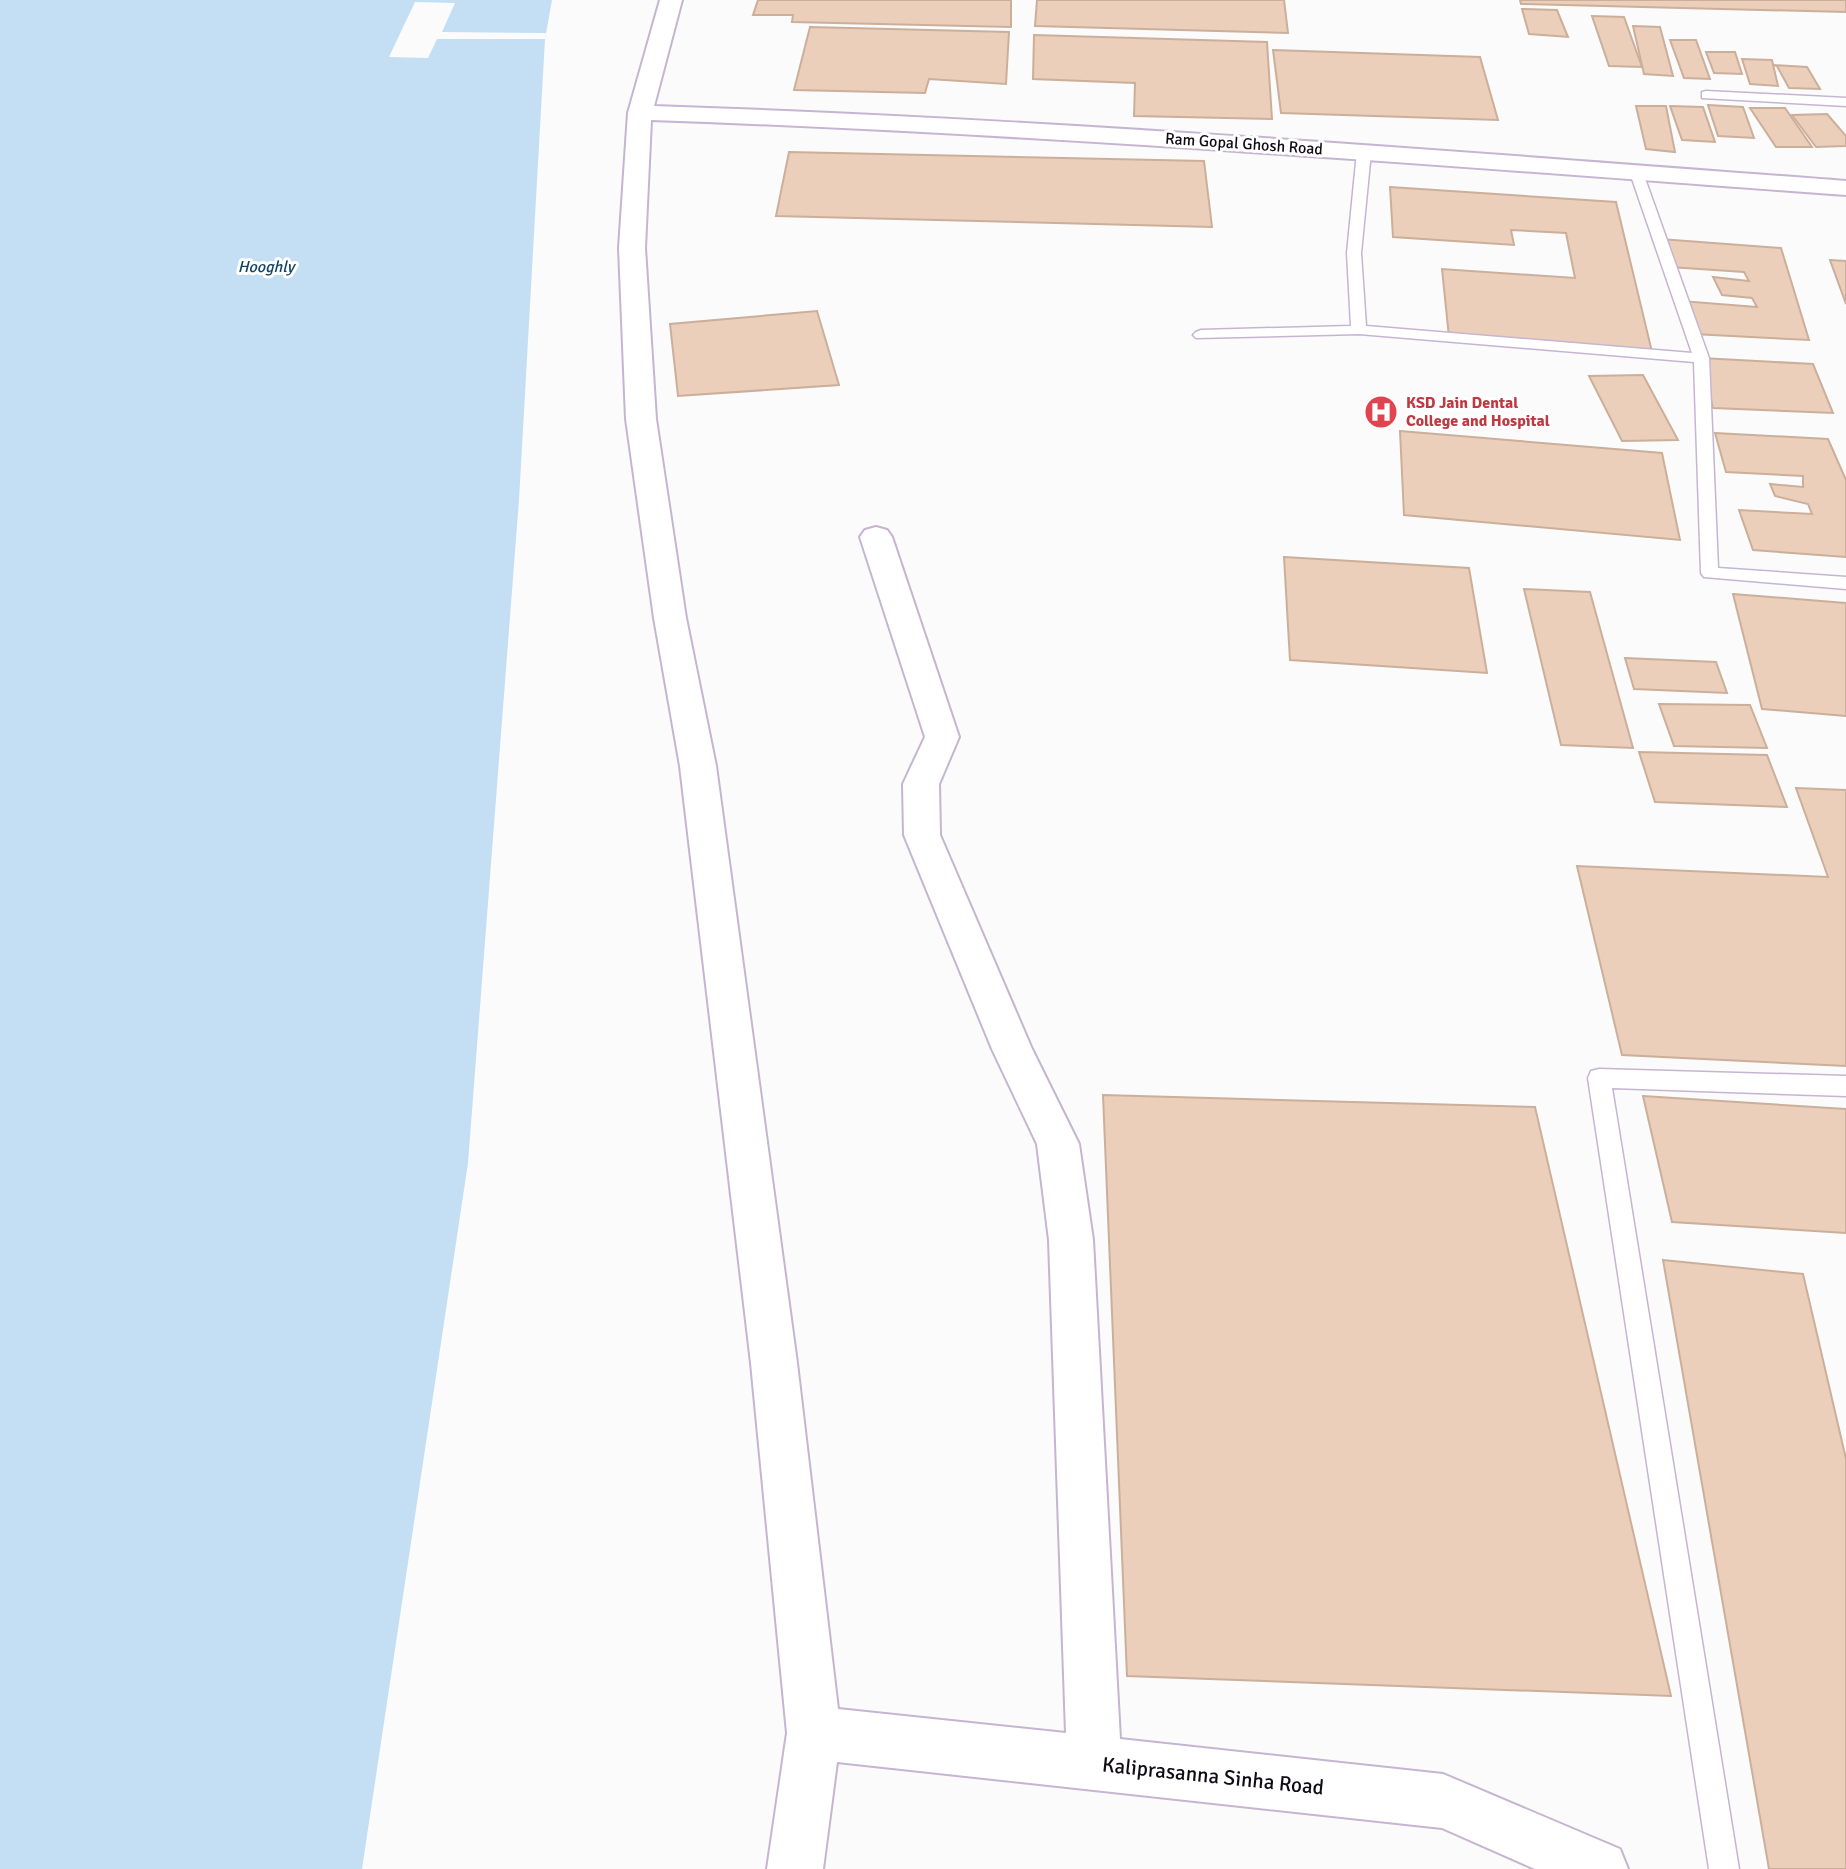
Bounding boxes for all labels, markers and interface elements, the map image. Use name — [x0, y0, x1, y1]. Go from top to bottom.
street label: Ram Gopal Ghosh Road — [1164, 129, 1324, 159]
water label: Hooghly — [238, 257, 297, 277]
hospital icon: KSD Jain Dental College and Hospital — [1362, 393, 1400, 431]
place label: KSD Jain Dental College and Hospital — [1406, 393, 1550, 431]
street label: Kaliprasanna Sinha Road — [1101, 1751, 1325, 1801]

